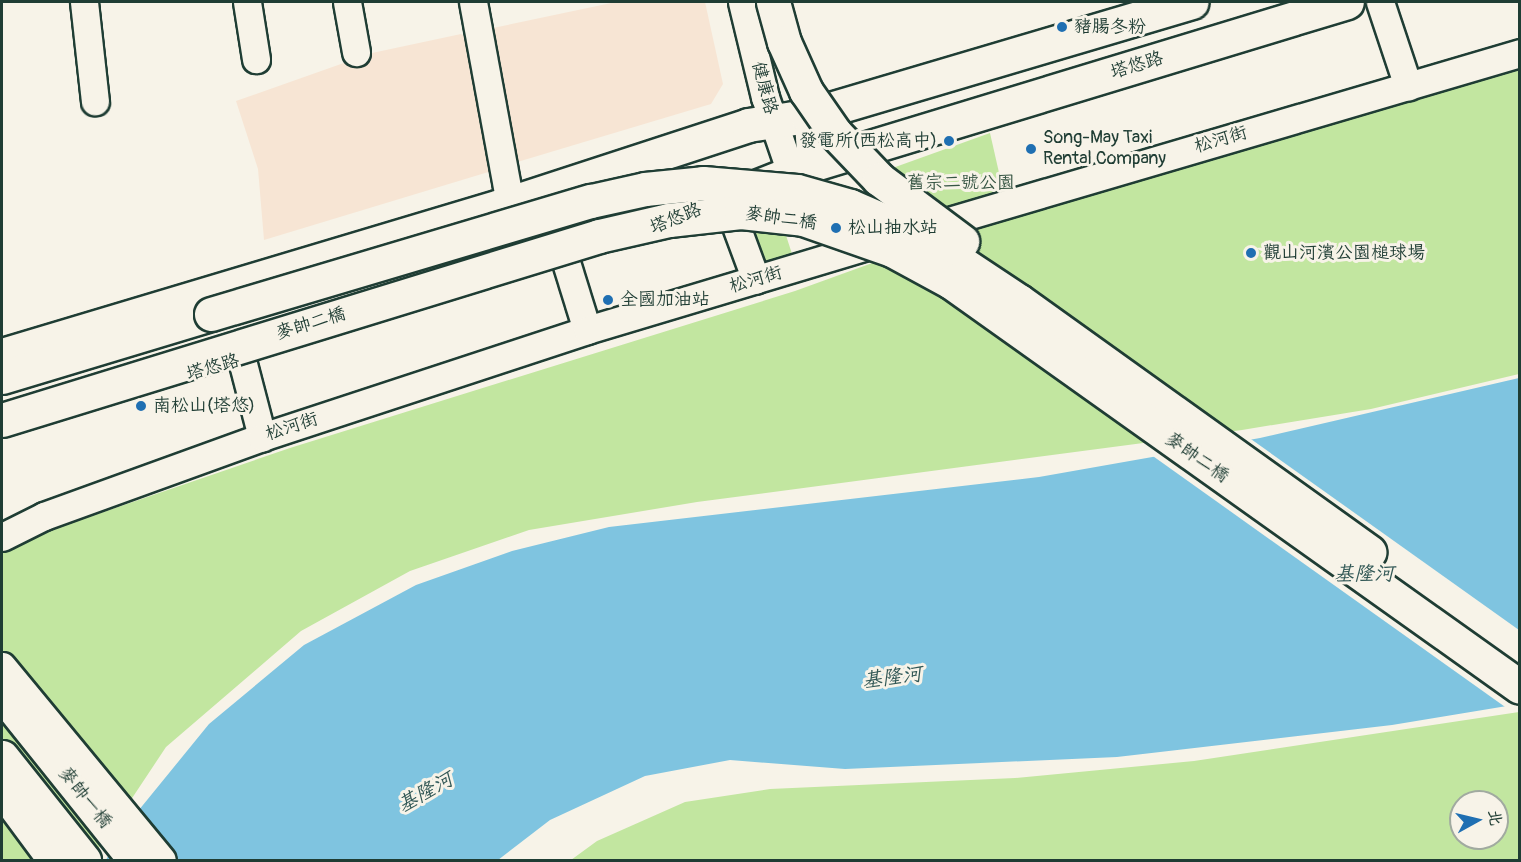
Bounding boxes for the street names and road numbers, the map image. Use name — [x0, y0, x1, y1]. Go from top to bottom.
street label: 塔悠路 — [1108, 48, 1166, 84]
street label: 健康路 — [747, 59, 781, 117]
street label: 松河街 — [1192, 122, 1250, 158]
street label: 塔悠路 — [647, 199, 705, 239]
street label: 麥帥二橋 — [744, 203, 818, 235]
street label: 松河街 — [727, 262, 785, 298]
street label: 麥帥二橋 — [273, 303, 349, 345]
street label: 塔悠路 — [184, 350, 242, 386]
street label: 松河街 — [263, 408, 321, 446]
street label: 麥帥二橋 — [1161, 429, 1233, 487]
street label: 麥帥一橋 — [54, 763, 116, 833]

